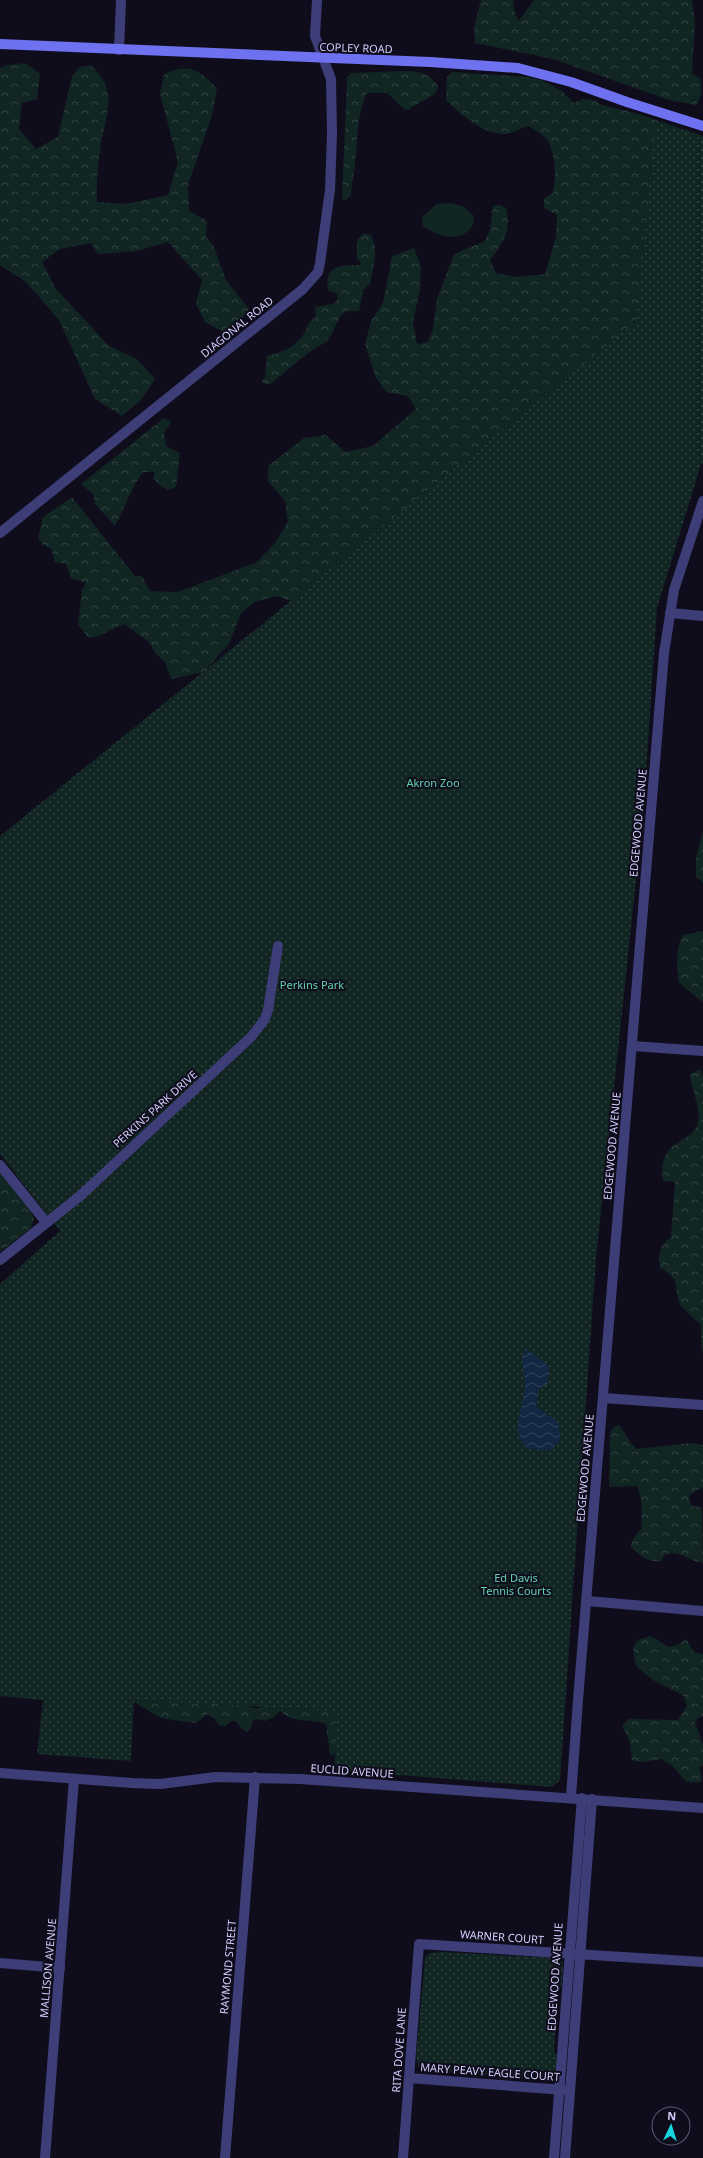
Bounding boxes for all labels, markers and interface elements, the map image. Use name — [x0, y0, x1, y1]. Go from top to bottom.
street label: COPLEY ROAD — [319, 39, 393, 56]
street label: DIAGONAL ROAD — [197, 293, 276, 361]
street label: EDGEWOOD AVENUE — [625, 768, 650, 878]
park label: Akron Zoo — [406, 775, 460, 790]
park label: Perkins Park — [280, 977, 344, 992]
street label: PERKINS PARK DRIVE — [109, 1067, 200, 1150]
street label: EDGEWOOD AVENUE — [599, 1091, 624, 1201]
street label: EDGEWOOD AVENUE — [572, 1413, 597, 1523]
park label: Ed Davis Tennis Courts — [481, 1570, 551, 1598]
street label: EUCLID AVENUE — [310, 1760, 394, 1781]
street label: MALLISON AVENUE — [36, 1918, 59, 2018]
street label: RAYMOND STREET — [216, 1919, 239, 2015]
street label: EDGEWOOD AVENUE — [543, 1922, 566, 2032]
street label: WARNER COURT — [460, 1926, 545, 1947]
street label: RITA DOVE LANE — [388, 2007, 409, 2093]
street label: MARY PEAVY EAGLE COURT — [420, 2059, 560, 2084]
north arrow — [651, 2106, 691, 2146]
text: N — [667, 2108, 677, 2123]

